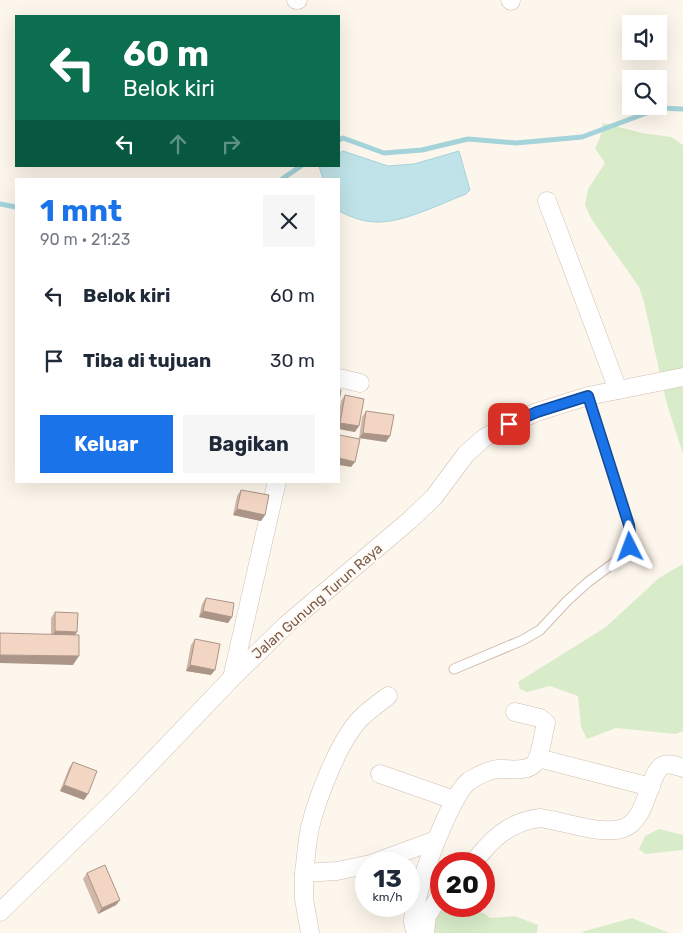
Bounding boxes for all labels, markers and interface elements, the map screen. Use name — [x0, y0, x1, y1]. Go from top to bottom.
map controls — [622, 15, 667, 115]
button: sound — [622, 15, 667, 60]
text: 60 m — [123, 33, 209, 75]
icon: left — [40, 35, 105, 100]
button: search — [622, 70, 667, 115]
text: Belok kiri — [123, 75, 215, 102]
icon: left — [111, 130, 139, 158]
icon: ahead — [164, 130, 192, 158]
icon: right — [217, 130, 245, 158]
text: 1 mnt — [40, 193, 122, 229]
button: close — [263, 195, 315, 247]
text: 90 m · 21:23 — [40, 230, 130, 249]
icon: left — [40, 282, 68, 310]
text: Belok kiri — [83, 284, 170, 307]
text: 60 m — [270, 284, 315, 307]
icon: arrive — [40, 347, 68, 375]
text: Tiba di tujuan — [83, 349, 211, 372]
text: 30 m — [270, 349, 315, 372]
pin — [488, 403, 530, 445]
icon: arrive — [495, 410, 523, 438]
button: Keluar — [40, 415, 173, 473]
button: Bagikan — [183, 415, 315, 473]
position arrow — [603, 520, 655, 572]
street label: Jalan Gunung Turun Raya — [249, 540, 386, 663]
speed limit sign: 20 — [430, 852, 495, 917]
text: 13 — [373, 864, 402, 893]
text: km/h — [373, 890, 402, 904]

